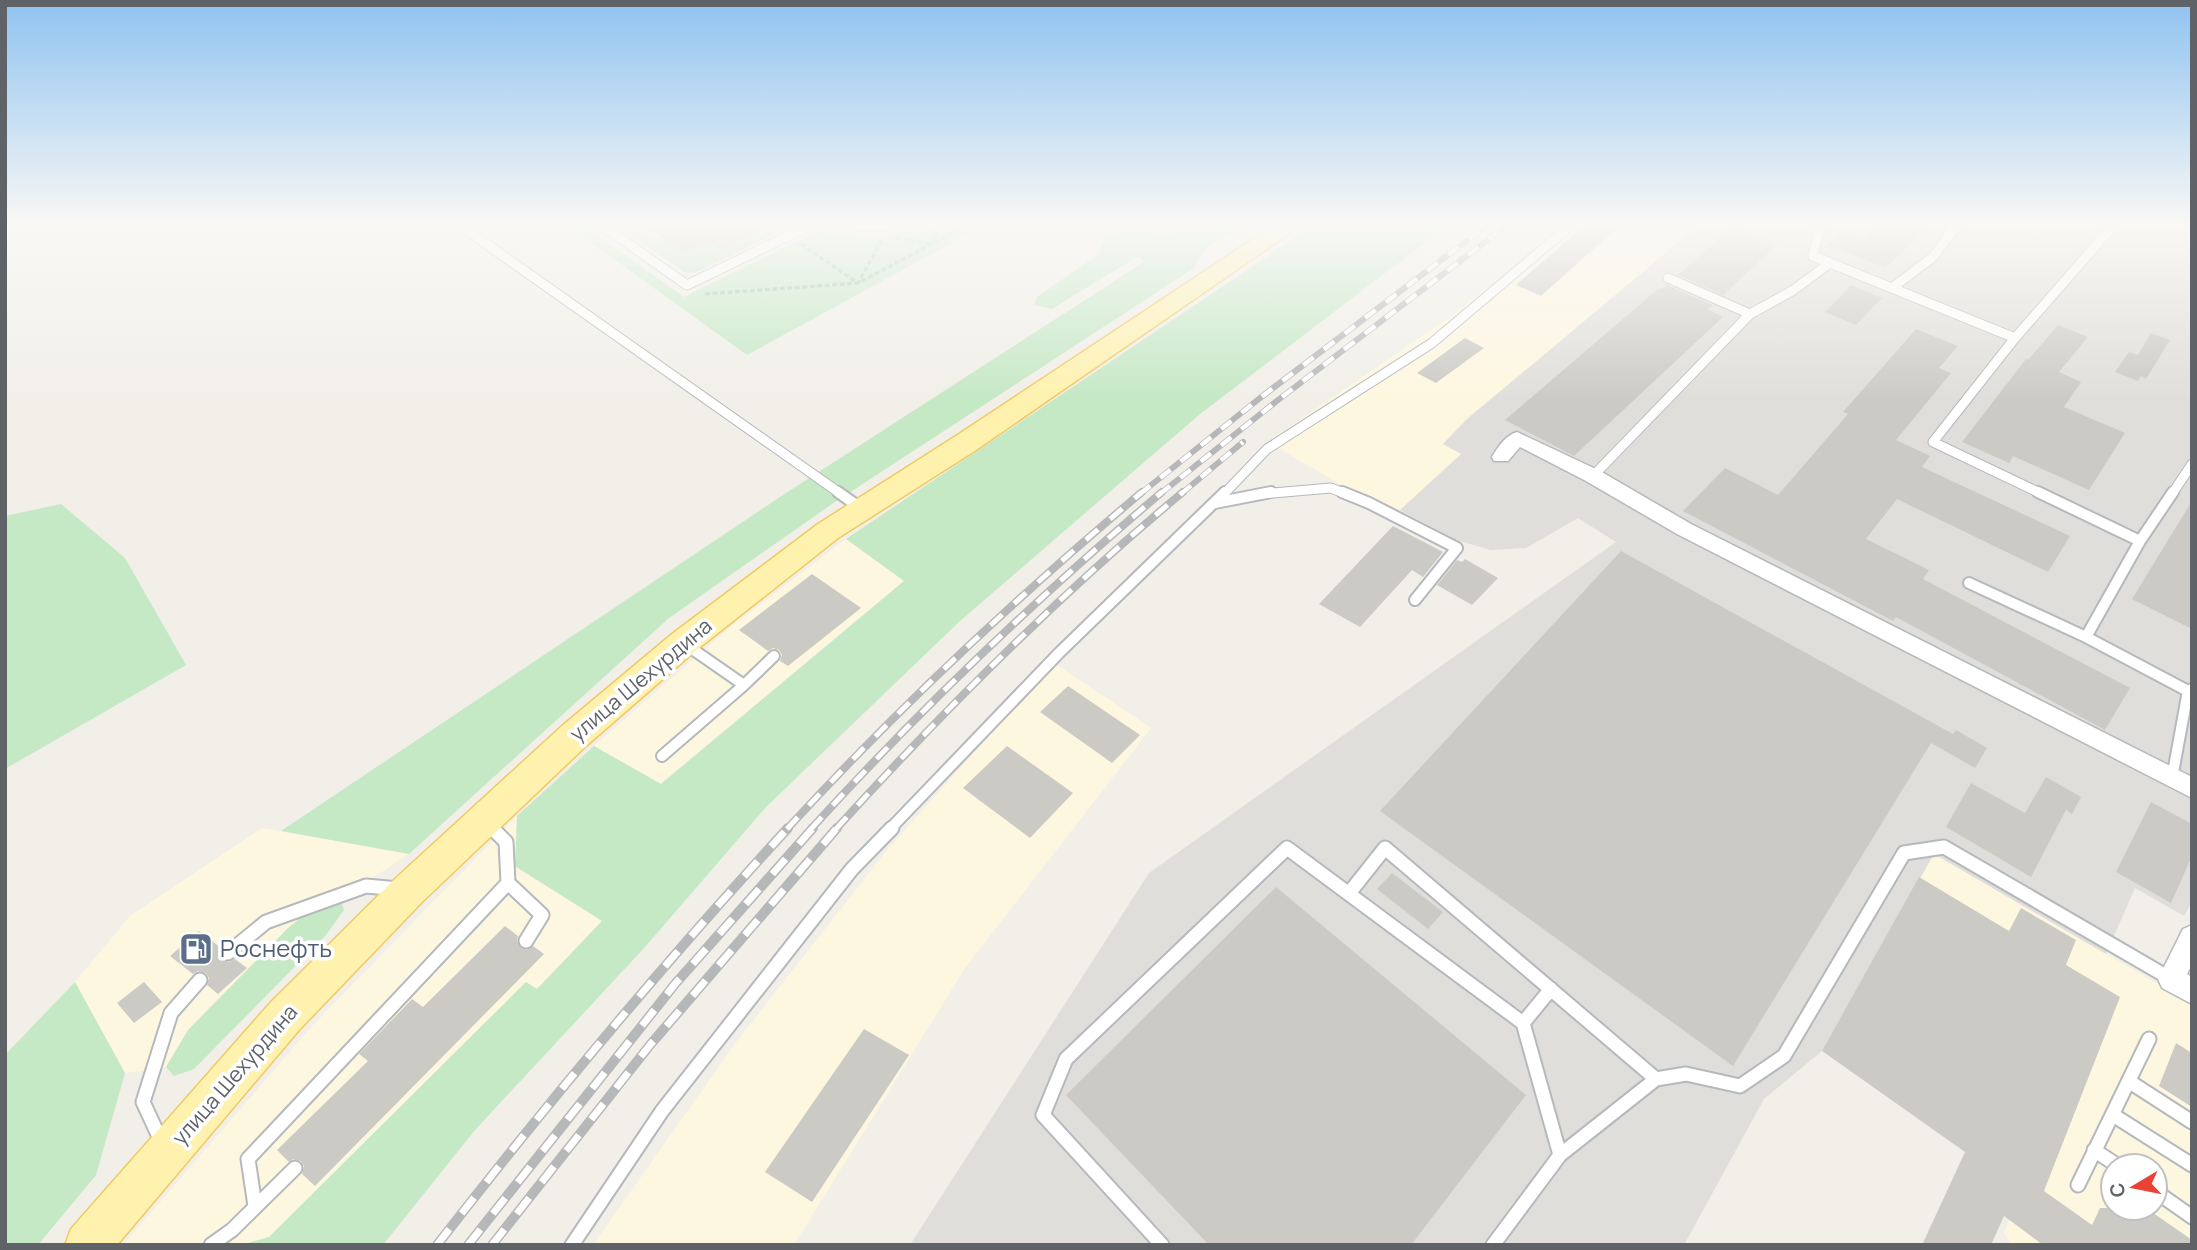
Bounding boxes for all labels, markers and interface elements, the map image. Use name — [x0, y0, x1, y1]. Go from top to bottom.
street label: улица Шехурдина — [563, 611, 717, 747]
fuel station icon: Роснефть — [177, 930, 215, 968]
place label: Роснефть — [220, 931, 332, 964]
street label: улица Шехурдина — [165, 998, 303, 1151]
north arrow — [2099, 1152, 2169, 1222]
text: С — [2103, 1181, 2131, 1199]

